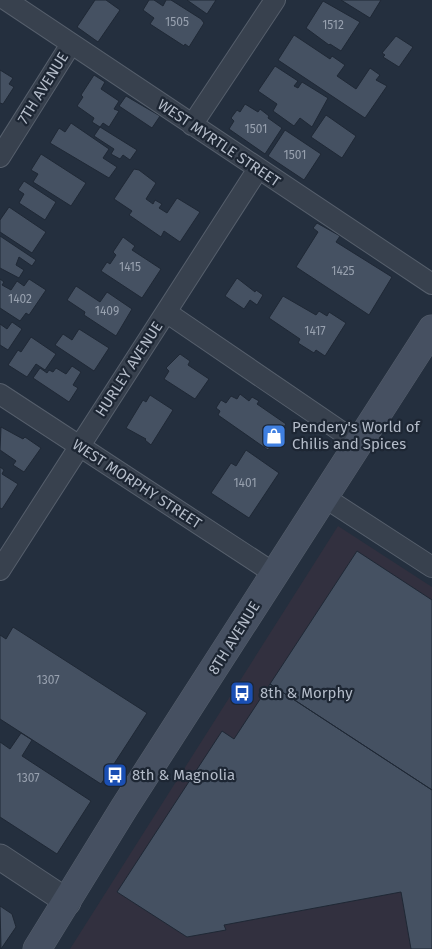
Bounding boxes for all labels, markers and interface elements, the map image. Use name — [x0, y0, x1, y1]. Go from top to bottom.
house number: 1505 — [165, 15, 189, 29]
house number: 1512 — [322, 18, 344, 32]
street label: 7TH AVENUE — [14, 49, 72, 127]
street label: WEST MYRTLE STREET — [154, 95, 284, 191]
house number: 1501 — [245, 122, 267, 136]
house number: 1501 — [284, 148, 306, 162]
house number: 1415 — [119, 260, 141, 274]
house number: 1425 — [331, 264, 355, 278]
house number: 1402 — [8, 292, 32, 306]
house number: 1409 — [95, 304, 119, 318]
street label: HURLEY AVENUE — [92, 318, 166, 420]
house number: 1417 — [304, 324, 326, 338]
place label: Pendery's World of Chilis and Spices — [292, 418, 420, 453]
shop icon: Pendery's World of Chilis and Spices — [261, 423, 287, 449]
street label: WEST MORPHY STREET — [69, 435, 205, 533]
house number: 1401 — [233, 476, 257, 490]
street label: 8TH AVENUE — [204, 598, 264, 678]
house number: 1307 — [37, 673, 59, 687]
bus stop icon: 8th & Morphy — [229, 680, 255, 706]
place label: 8th & Morphy — [260, 684, 353, 702]
bus stop icon: 8th & Magnolia — [102, 762, 128, 788]
place label: 8th & Magnolia — [132, 766, 235, 784]
house number: 1307 — [17, 771, 39, 785]

